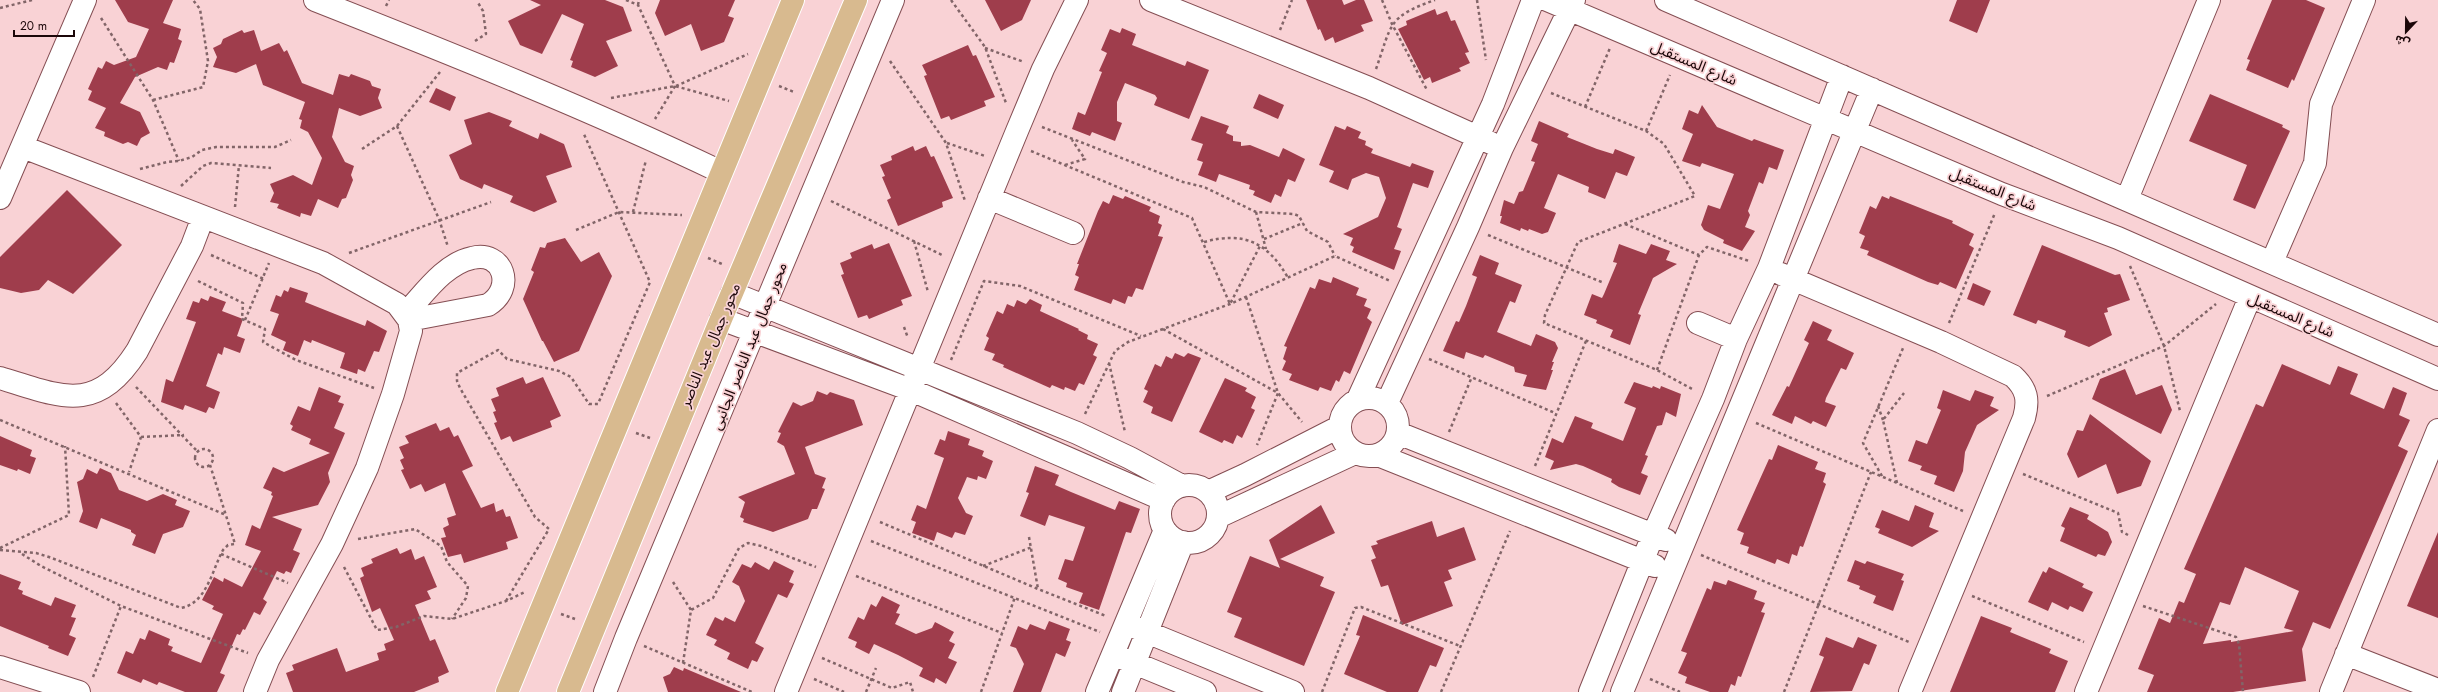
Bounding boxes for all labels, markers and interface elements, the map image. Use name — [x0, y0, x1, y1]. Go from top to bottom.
scale bar — [14, 12, 74, 38]
north arrow — [2386, 12, 2426, 52]
text: 20 m — [20, 17, 47, 35]
text: ش — [2392, 31, 2412, 52]
street label: شارع المستقبل — [1647, 35, 1741, 92]
street label: شارع المستقبل — [1946, 162, 2040, 217]
street label: محور جمال عبد الناصر الجانبى — [705, 259, 793, 433]
street label: محور جمال عبد الناصر — [674, 280, 746, 411]
street label: شارع المستقبل — [2244, 287, 2338, 344]

